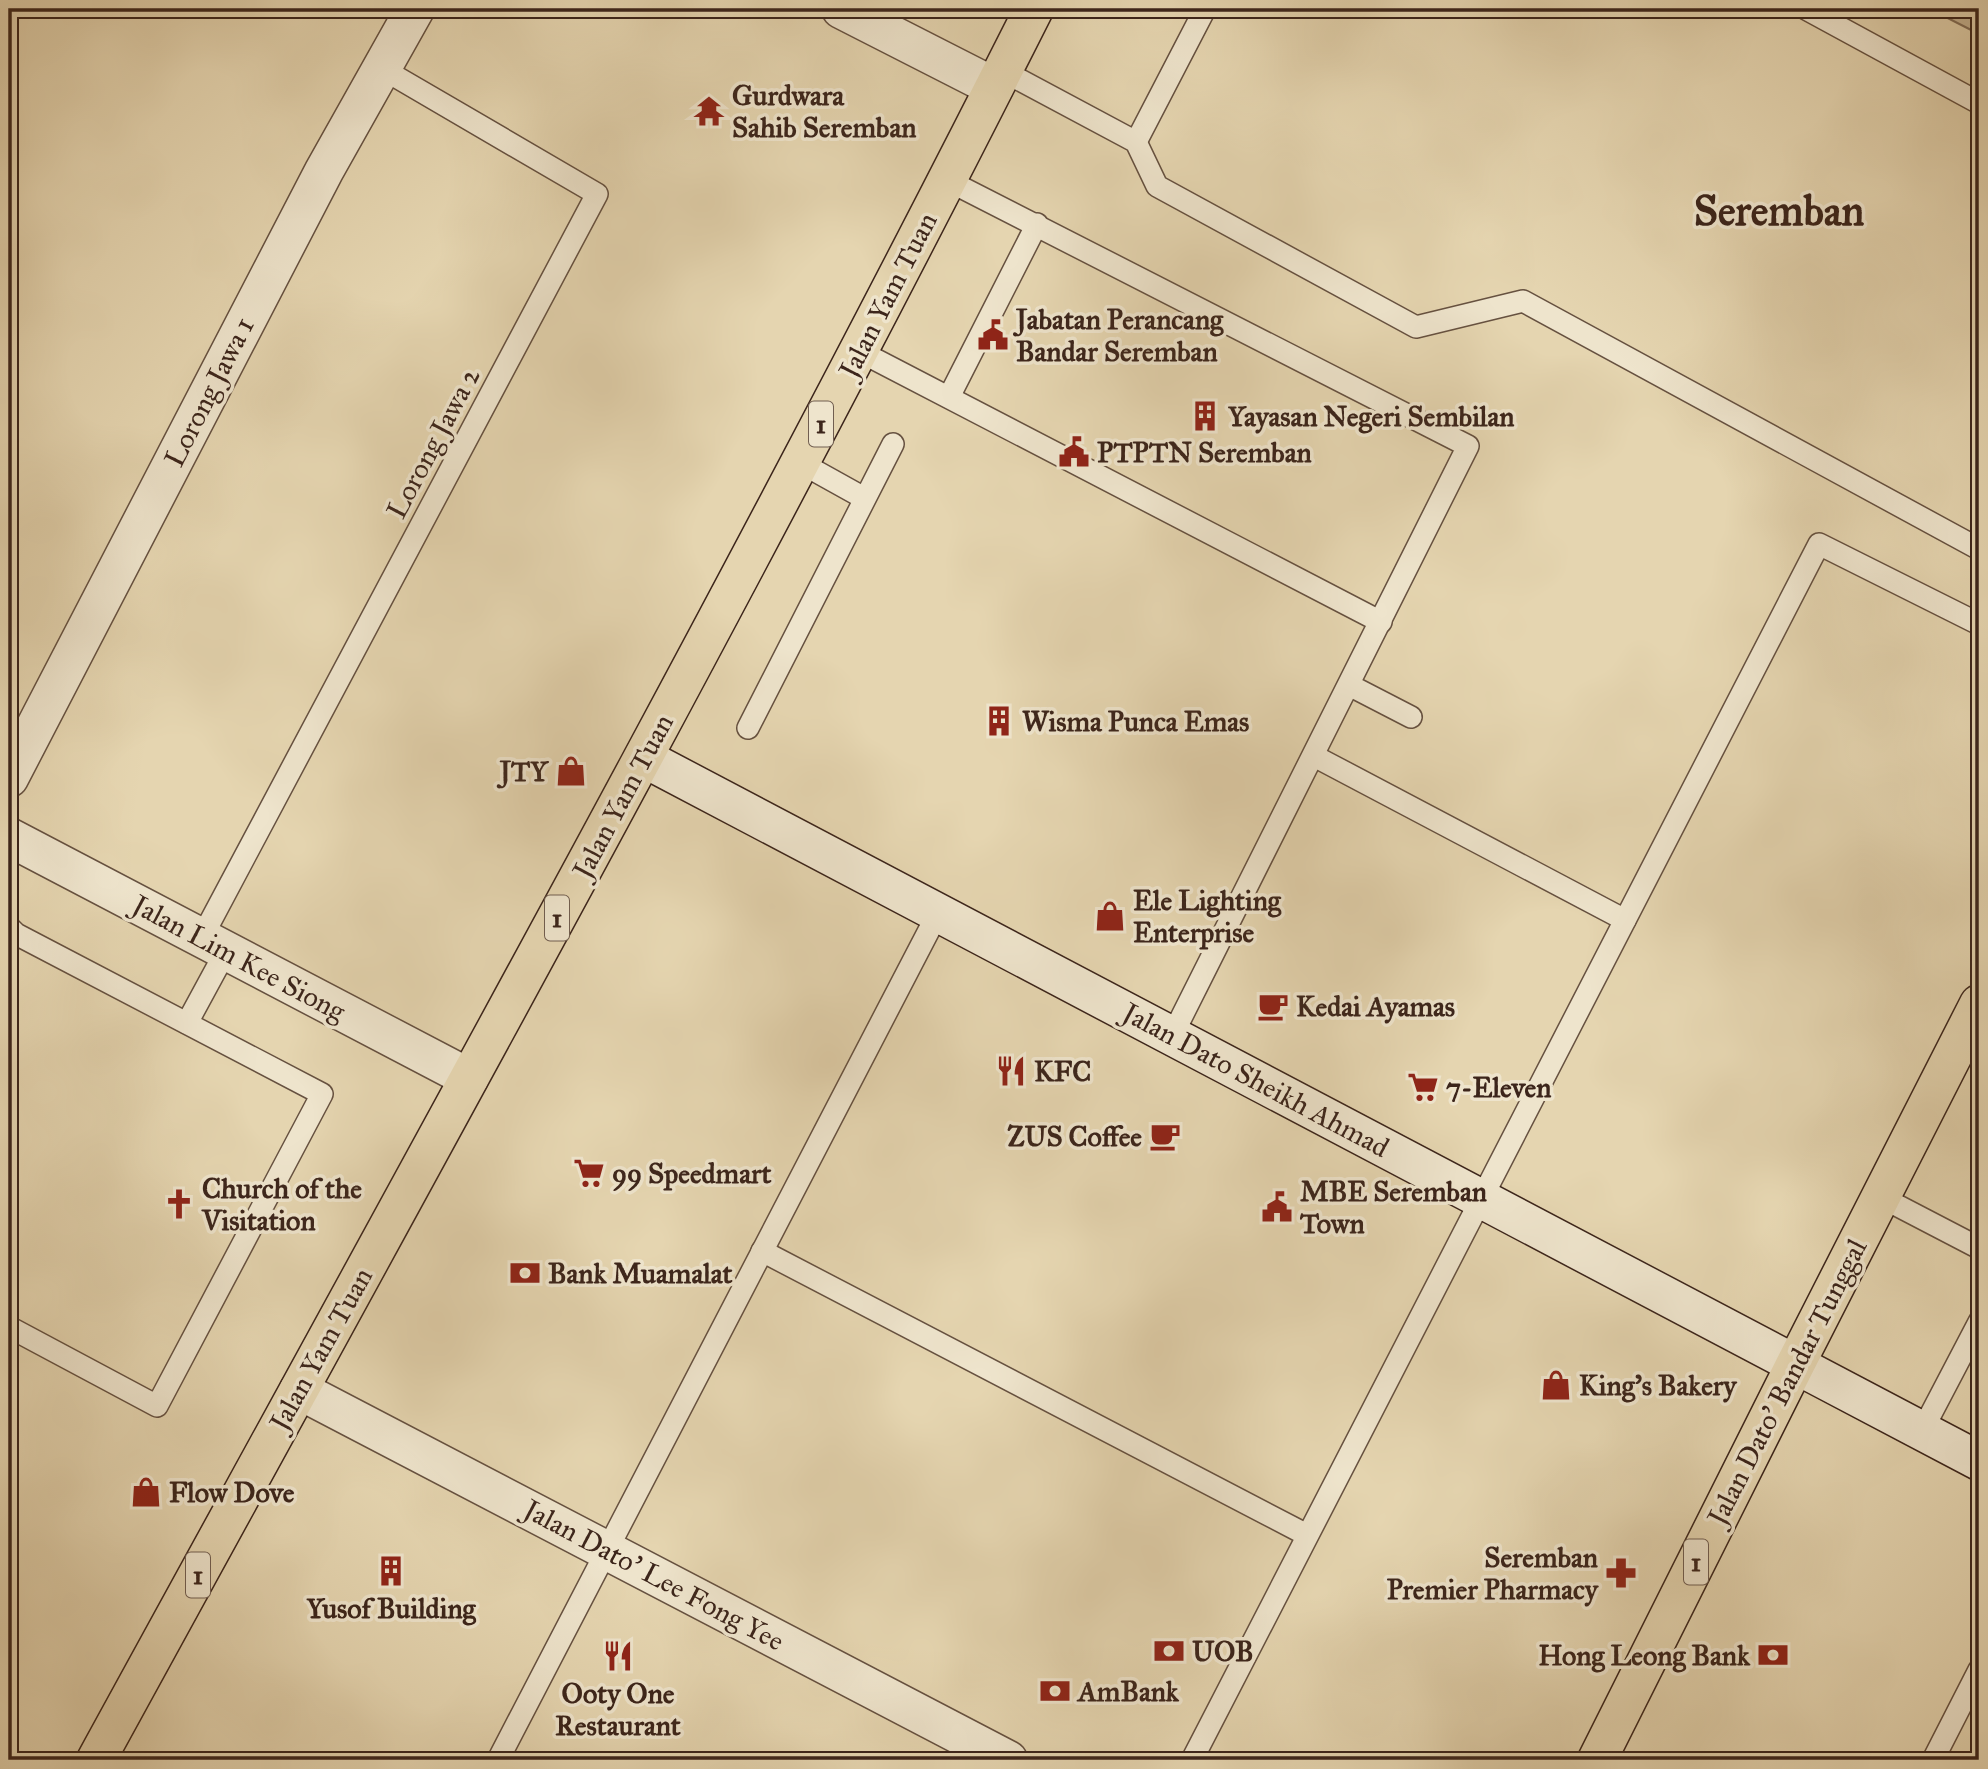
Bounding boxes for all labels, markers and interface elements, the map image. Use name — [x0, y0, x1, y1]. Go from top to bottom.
place label: Gurdwara Sahib Seremban — [732, 78, 916, 145]
temple icon: Gurdwara Sahib Seremban — [692, 94, 726, 128]
district label: Seremban — [1694, 185, 1865, 237]
street label: Jalan Yam Tuan — [830, 206, 945, 386]
place label: Jabatan Perancang Bandar Seremban — [1012, 302, 1224, 369]
street label: Lorong Jawa 1 — [156, 311, 262, 473]
public building icon: Jabatan Perancang Bandar Seremban — [976, 318, 1010, 352]
street label: Lorong Jawa 2 — [379, 361, 488, 525]
building icon: Yayasan Negeri Sembilan — [1188, 399, 1222, 433]
place label: Yayasan Negeri Sembilan — [1227, 399, 1514, 434]
road number: 1 — [809, 402, 833, 446]
public building icon: PTPTN Seremban — [1057, 435, 1091, 469]
place label: PTPTN Seremban — [1097, 435, 1312, 470]
building icon: Wisma Punca Emas — [982, 704, 1016, 738]
place label: Wisma Punca Emas — [1022, 704, 1249, 739]
street label: Jalan Yam Tuan — [564, 708, 681, 887]
place label: JTY — [496, 754, 549, 789]
shop icon: JTY — [554, 754, 588, 788]
place label: Ele Lighting Enterprise — [1133, 883, 1282, 950]
street label: Jalan Lim Kee Siong — [124, 886, 352, 1029]
road number: 1 — [545, 896, 569, 940]
shop icon: Ele Lighting Enterprise — [1093, 899, 1127, 933]
cafe icon: Kedai Ayamas — [1256, 989, 1290, 1023]
place label: Kedai Ayamas — [1296, 989, 1455, 1024]
street label: Jalan Dato Sheikh Ahmad — [1114, 994, 1395, 1165]
restaurant icon: KFC — [994, 1054, 1028, 1088]
place label: KFC — [1034, 1054, 1091, 1089]
supermarket icon: 7-Eleven — [1406, 1070, 1440, 1104]
place label: 7-Eleven — [1446, 1070, 1551, 1105]
place label: ZUS Coffee — [1007, 1119, 1142, 1154]
cafe icon: ZUS Coffee — [1148, 1119, 1182, 1153]
supermarket icon: 99 Speedmart — [572, 1156, 606, 1190]
place label: 99 Speedmart — [612, 1156, 771, 1191]
place label: Church of the Visitation — [201, 1171, 362, 1238]
place label: MBE Seremban Town — [1300, 1174, 1487, 1241]
church icon: Church of the Visitation — [162, 1187, 196, 1221]
public building icon: MBE Seremban Town — [1260, 1190, 1294, 1224]
street label: Jalan Dato' Bandar Tunggal — [1698, 1233, 1875, 1534]
bank icon: Bank Muamalat — [508, 1256, 542, 1290]
place label: Bank Muamalat — [548, 1256, 733, 1291]
street label: Jalan Yam Tuan — [260, 1261, 380, 1439]
shop icon: King's Bakery — [1539, 1368, 1573, 1402]
place label: King's Bakery — [1579, 1368, 1737, 1403]
shop icon: Flow Dove — [129, 1475, 163, 1509]
place label: Flow Dove — [169, 1475, 295, 1510]
street label: Jalan Dato' Lee Fong Yee — [515, 1490, 790, 1658]
place label: Seremban Premier Pharmacy — [1387, 1540, 1599, 1607]
road number: 1 — [1684, 1540, 1708, 1584]
road number: 1 — [186, 1552, 210, 1598]
building icon: Yusof Building — [374, 1554, 408, 1588]
pharmacy icon: Seremban Premier Pharmacy — [1604, 1556, 1638, 1590]
place label: Yusof Building — [305, 1591, 477, 1626]
bank icon: UOB — [1152, 1634, 1186, 1668]
place label: UOB — [1192, 1634, 1253, 1669]
place label: Hong Leong Bank — [1538, 1638, 1751, 1673]
bank icon: Hong Leong Bank — [1756, 1638, 1790, 1672]
restaurant icon: Ooty One Restaurant — [601, 1639, 635, 1673]
bank icon: AmBank — [1038, 1674, 1072, 1708]
place label: AmBank — [1076, 1674, 1180, 1709]
place label: Ooty One Restaurant — [555, 1676, 681, 1743]

